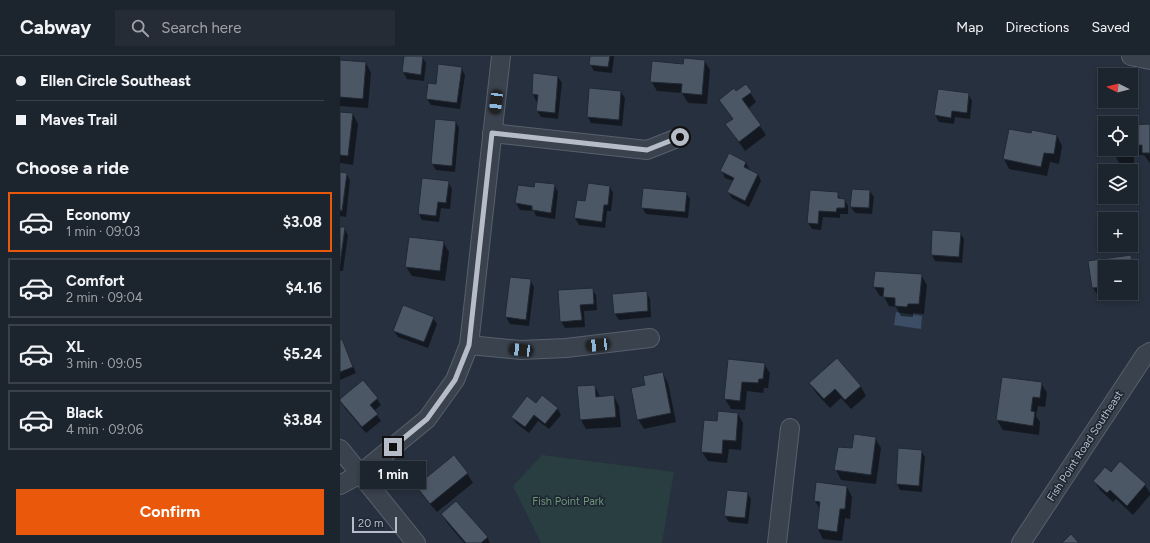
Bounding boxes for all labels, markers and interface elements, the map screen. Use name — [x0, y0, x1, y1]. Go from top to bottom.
search box — [115, 10, 395, 46]
text: Cabway — [20, 16, 91, 39]
icon: search — [129, 17, 151, 39]
text: Search here — [161, 19, 241, 37]
text: Map — [956, 19, 984, 36]
text: Directions — [1006, 19, 1069, 36]
text: Saved — [1091, 19, 1130, 36]
north arrow — [1098, 68, 1138, 108]
map controls — [1098, 68, 1138, 300]
text: Ellen Circle Southeast — [40, 72, 191, 90]
car — [489, 89, 503, 115]
text: Maves Trail — [40, 111, 117, 129]
button: locate — [1098, 116, 1138, 156]
route start — [671, 128, 689, 146]
text: Choose a ride — [16, 157, 129, 179]
button: layers — [1098, 164, 1138, 204]
icon: car — [18, 204, 54, 240]
text: Economy — [66, 206, 131, 224]
button: + — [1098, 212, 1138, 252]
text: $3.08 — [283, 213, 322, 231]
text: 1 min · 09:03 — [66, 224, 140, 239]
button: − — [1098, 260, 1138, 300]
icon: car — [18, 270, 54, 306]
text: Comfort — [66, 272, 125, 290]
text: $4.16 — [285, 279, 322, 297]
text: 2 min · 09:04 — [66, 290, 143, 305]
icon: car — [18, 336, 54, 372]
text: XL — [66, 338, 84, 356]
car — [585, 338, 611, 352]
car — [508, 343, 534, 357]
text: $5.24 — [283, 345, 322, 363]
text: 3 min · 09:05 — [66, 356, 142, 371]
street label: Fish Point Road Southeast — [1044, 388, 1126, 504]
icon: car — [18, 402, 54, 438]
text: Black — [66, 404, 103, 422]
text: $3.84 — [283, 411, 322, 429]
text: 4 min · 09:06 — [66, 422, 143, 437]
route end — [384, 438, 402, 456]
callout: 1 min — [360, 461, 426, 489]
text: 1 min — [378, 467, 408, 482]
button: Confirm — [16, 489, 324, 535]
park label: Fish Point Park — [532, 495, 604, 508]
scale bar — [352, 515, 397, 534]
text: 20 m — [358, 517, 383, 530]

